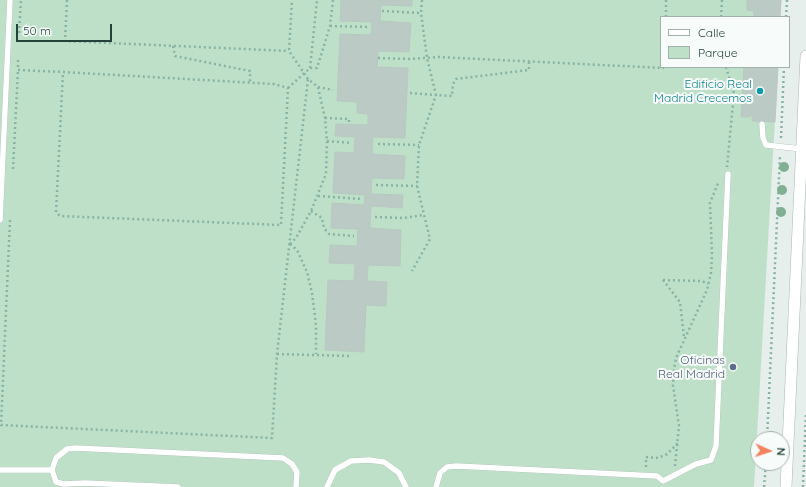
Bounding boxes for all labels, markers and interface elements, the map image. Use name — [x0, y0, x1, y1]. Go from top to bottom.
scale bar — [18, 16, 114, 42]
legend — [660, 16, 790, 68]
text: 50 m — [23, 23, 51, 38]
text: Calle — [698, 25, 725, 40]
text: Parque — [698, 45, 738, 60]
place label: Edificio Real Madrid Crecemos — [654, 77, 752, 105]
marker: Edificio Real Madrid Crecemos — [755, 86, 765, 96]
place label: Oficinas Real Madrid — [658, 353, 725, 381]
marker: Oficinas Real Madrid — [728, 362, 738, 372]
north arrow — [750, 431, 790, 471]
text: N — [774, 447, 788, 456]

